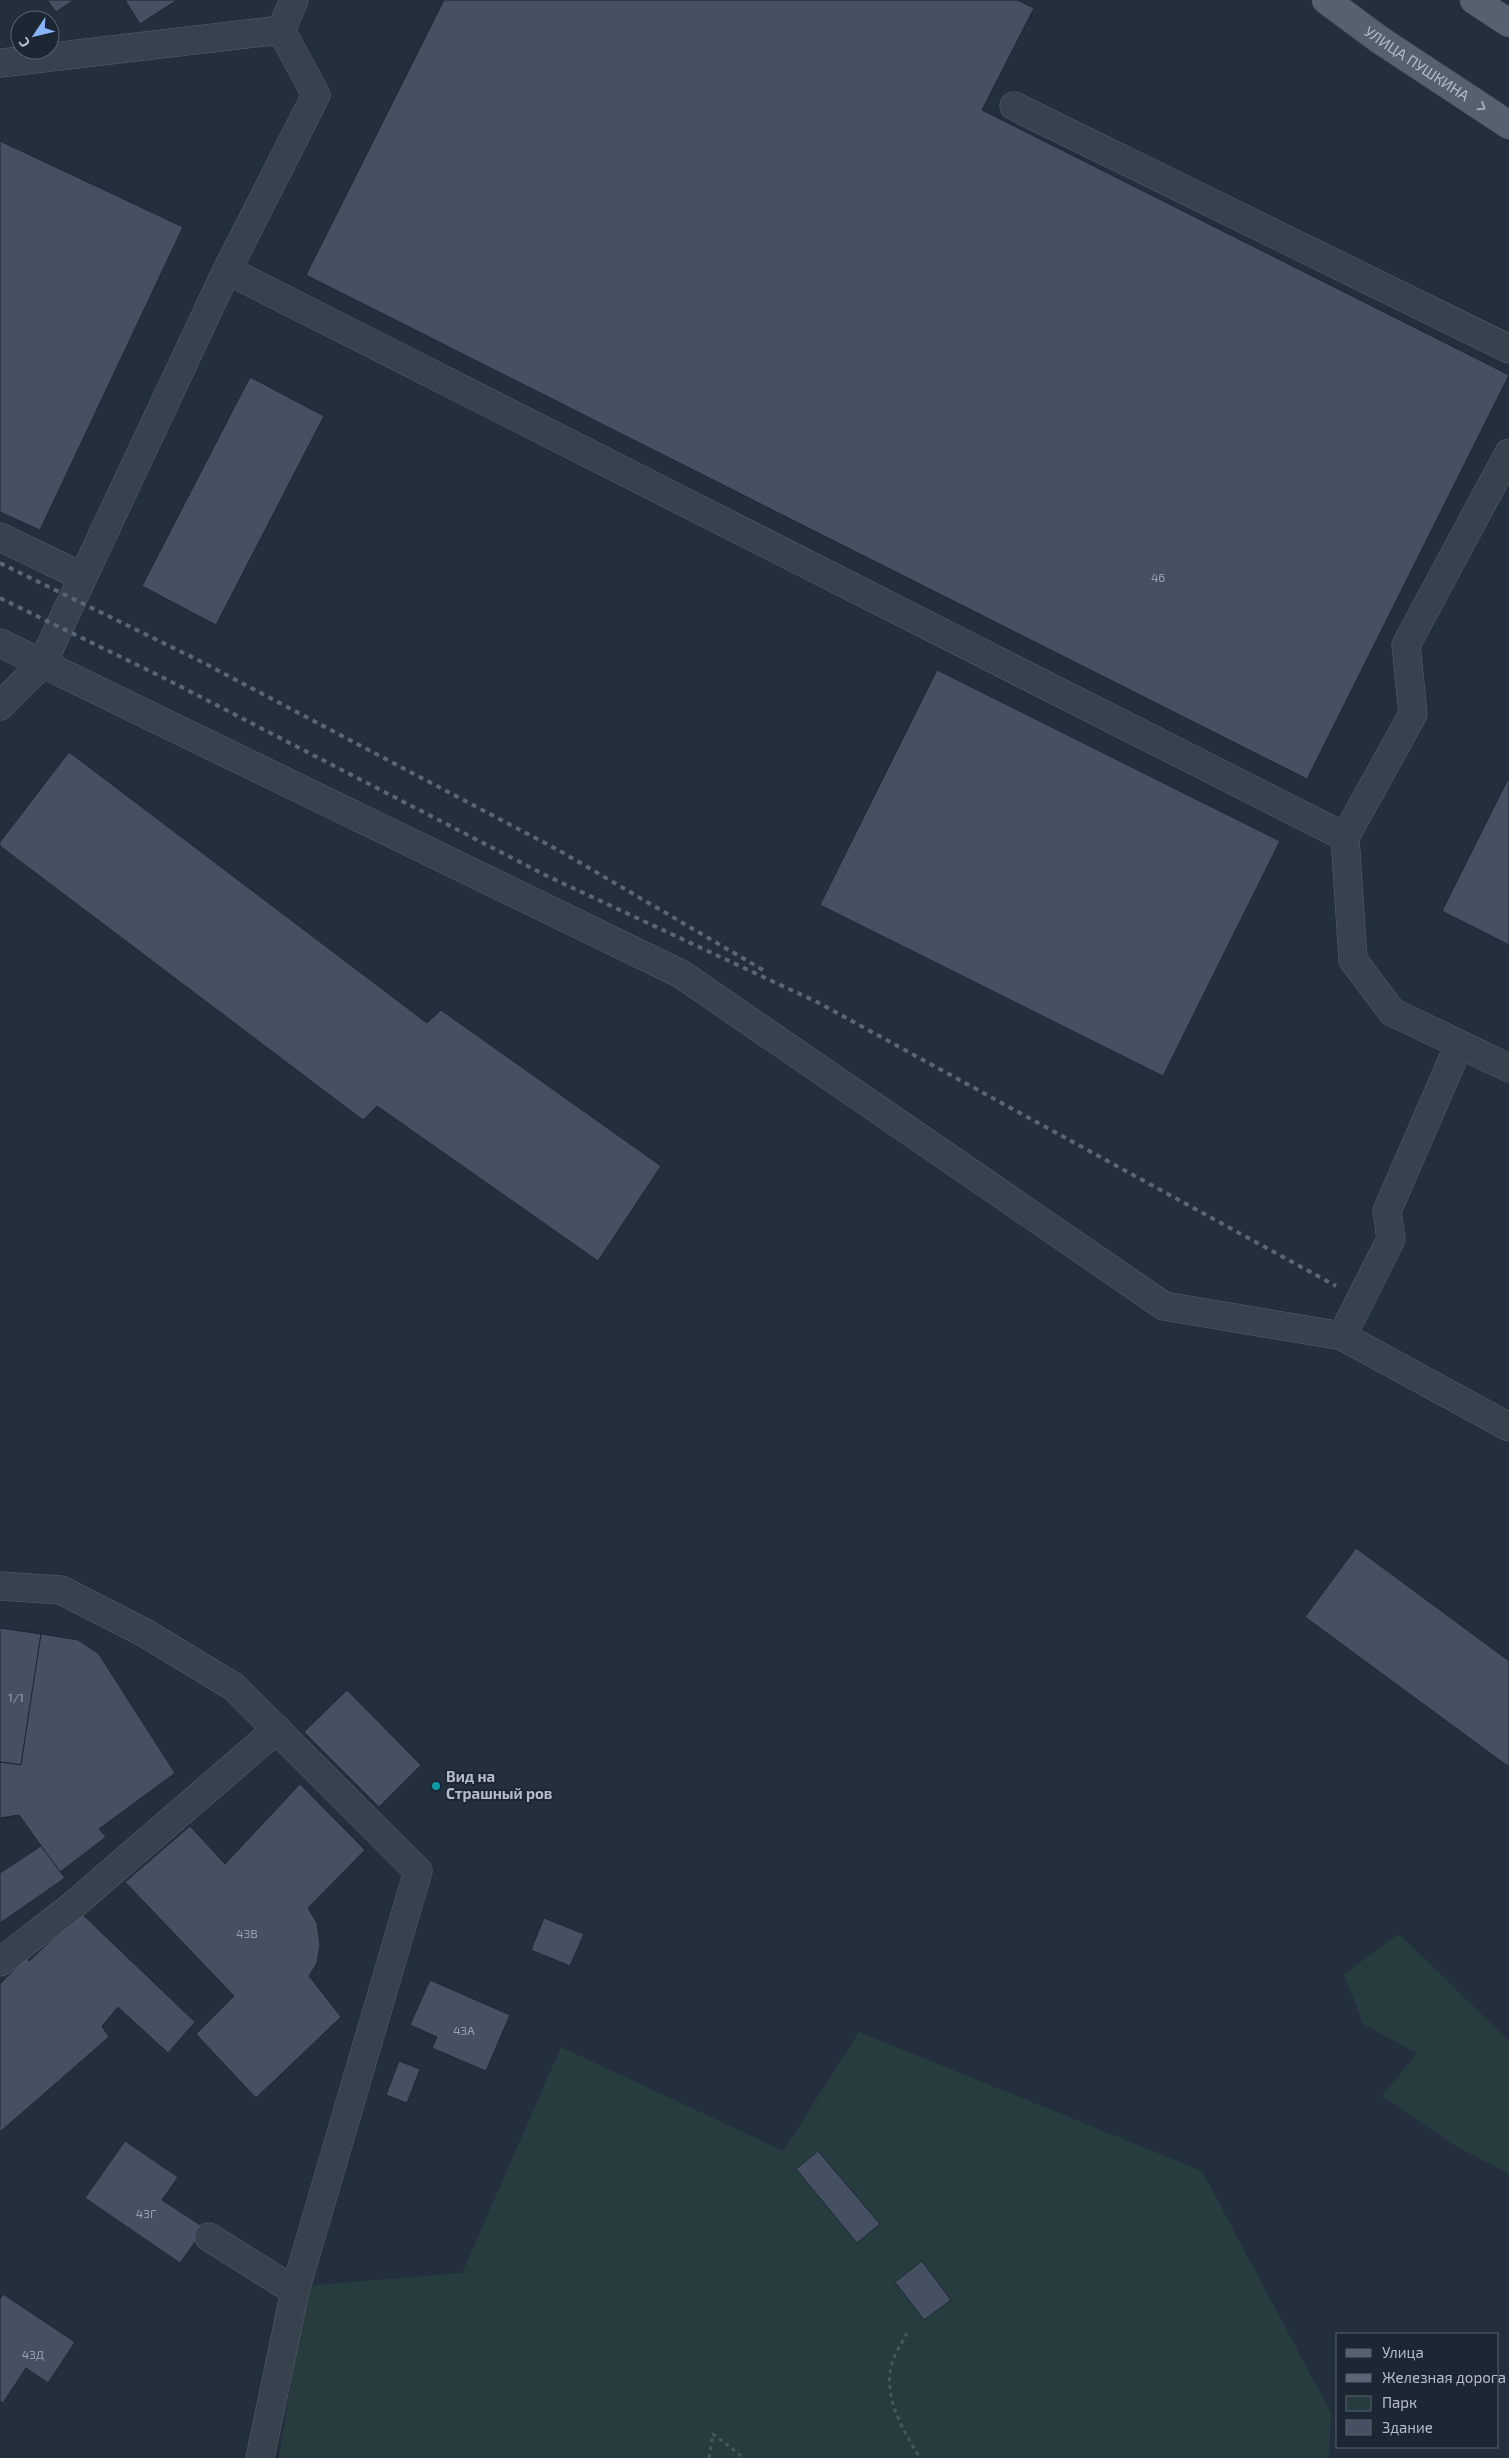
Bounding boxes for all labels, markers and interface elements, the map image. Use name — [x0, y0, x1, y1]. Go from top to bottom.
north arrow — [10, 10, 60, 60]
street label: УЛИЦА ПУШКИНА — [1361, 22, 1474, 105]
text: С — [15, 34, 33, 51]
one-way arrow — [1476, 101, 1486, 110]
house number: 46 — [1151, 570, 1165, 584]
house number: 1/1 — [8, 1690, 24, 1704]
place label: Вид на Страшный ров — [446, 1767, 553, 1802]
marker: Вид на Страшный ров — [430, 1780, 442, 1792]
house number: 43В — [236, 1926, 258, 1940]
house number: 43А — [453, 2023, 475, 2037]
house number: 43Г — [136, 2206, 156, 2220]
legend — [1336, 2333, 1499, 2448]
text: Улица — [1382, 2343, 1424, 2361]
house number: 43Д — [22, 2347, 44, 2361]
text: Железная дорога — [1382, 2368, 1506, 2386]
text: Парк — [1382, 2393, 1417, 2411]
text: Здание — [1382, 2418, 1433, 2436]

